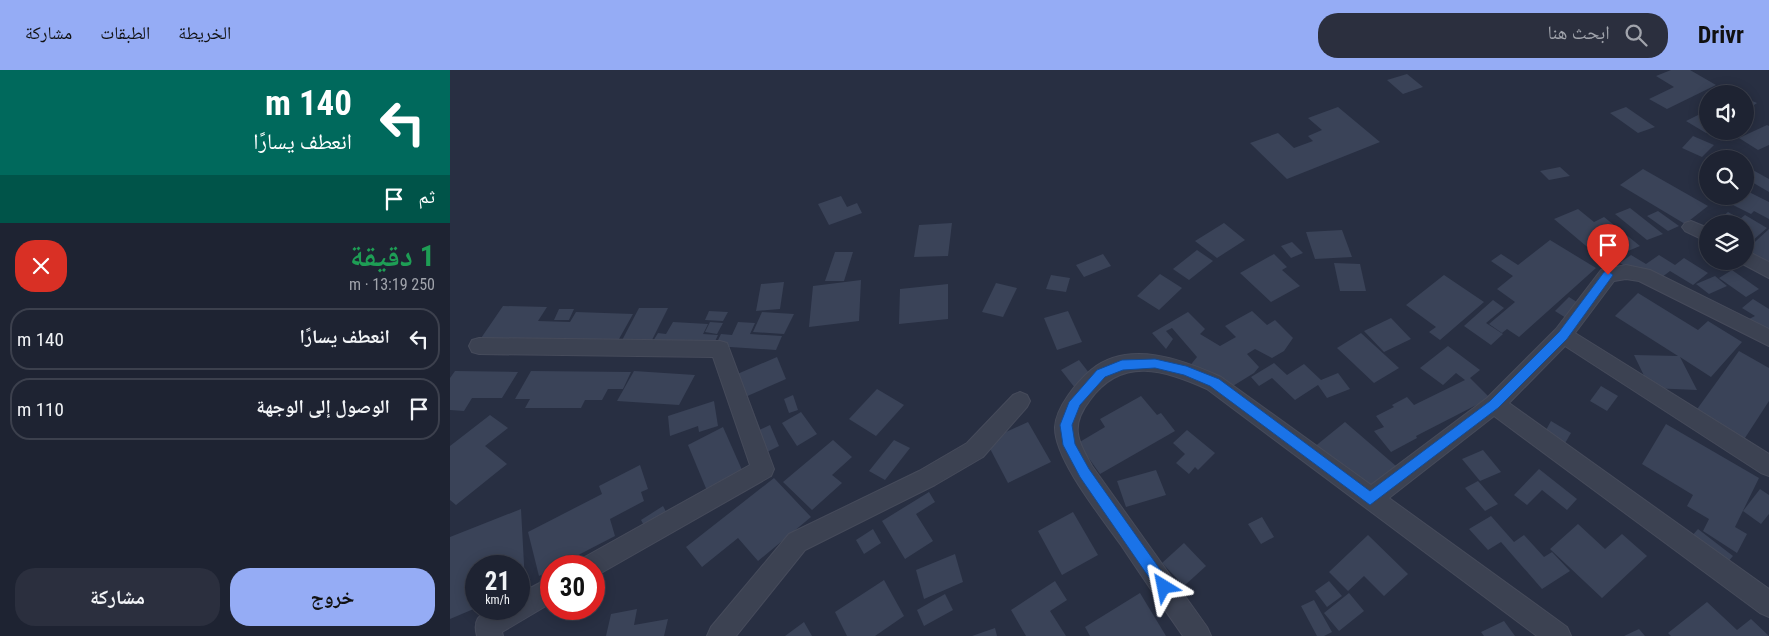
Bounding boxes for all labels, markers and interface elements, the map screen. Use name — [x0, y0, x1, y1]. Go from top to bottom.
search box — [1318, 13, 1668, 58]
text: ابحث هنا — [1547, 21, 1610, 44]
icon: search — [1622, 21, 1650, 49]
text: Drivr — [1698, 21, 1744, 49]
text: مشاركة — [25, 22, 72, 43]
text: الطبقات — [100, 22, 150, 43]
text: الخريطة — [178, 22, 231, 43]
text: 140 m — [265, 83, 352, 124]
map controls — [1699, 85, 1754, 270]
button: sound — [1699, 85, 1754, 140]
icon: left — [370, 90, 435, 155]
text: انعطف يسارًا — [253, 129, 352, 154]
button: search — [1699, 150, 1754, 205]
icon: arrive — [380, 185, 408, 213]
text: ثم — [418, 185, 435, 208]
button: layers — [1699, 215, 1754, 270]
pin — [1587, 224, 1629, 275]
icon: arrive — [1594, 231, 1622, 259]
text: 1 دقيقة — [350, 238, 435, 273]
button: close — [15, 240, 67, 292]
text: 250 m · 13:19 — [349, 275, 435, 294]
text: انعطف يسارًا — [299, 325, 390, 348]
icon: left — [405, 325, 433, 353]
text: 140 m — [17, 328, 64, 351]
text: الوصول إلى الوجهة — [256, 395, 390, 418]
icon: arrive — [405, 395, 433, 423]
text: 110 m — [17, 398, 64, 421]
speed limit sign: 30 — [540, 555, 605, 620]
position arrow — [1137, 560, 1189, 612]
text: 21 — [485, 567, 510, 596]
button: مشاركة — [15, 568, 220, 626]
button: خروج — [230, 568, 435, 626]
text: km/h — [485, 593, 510, 607]

